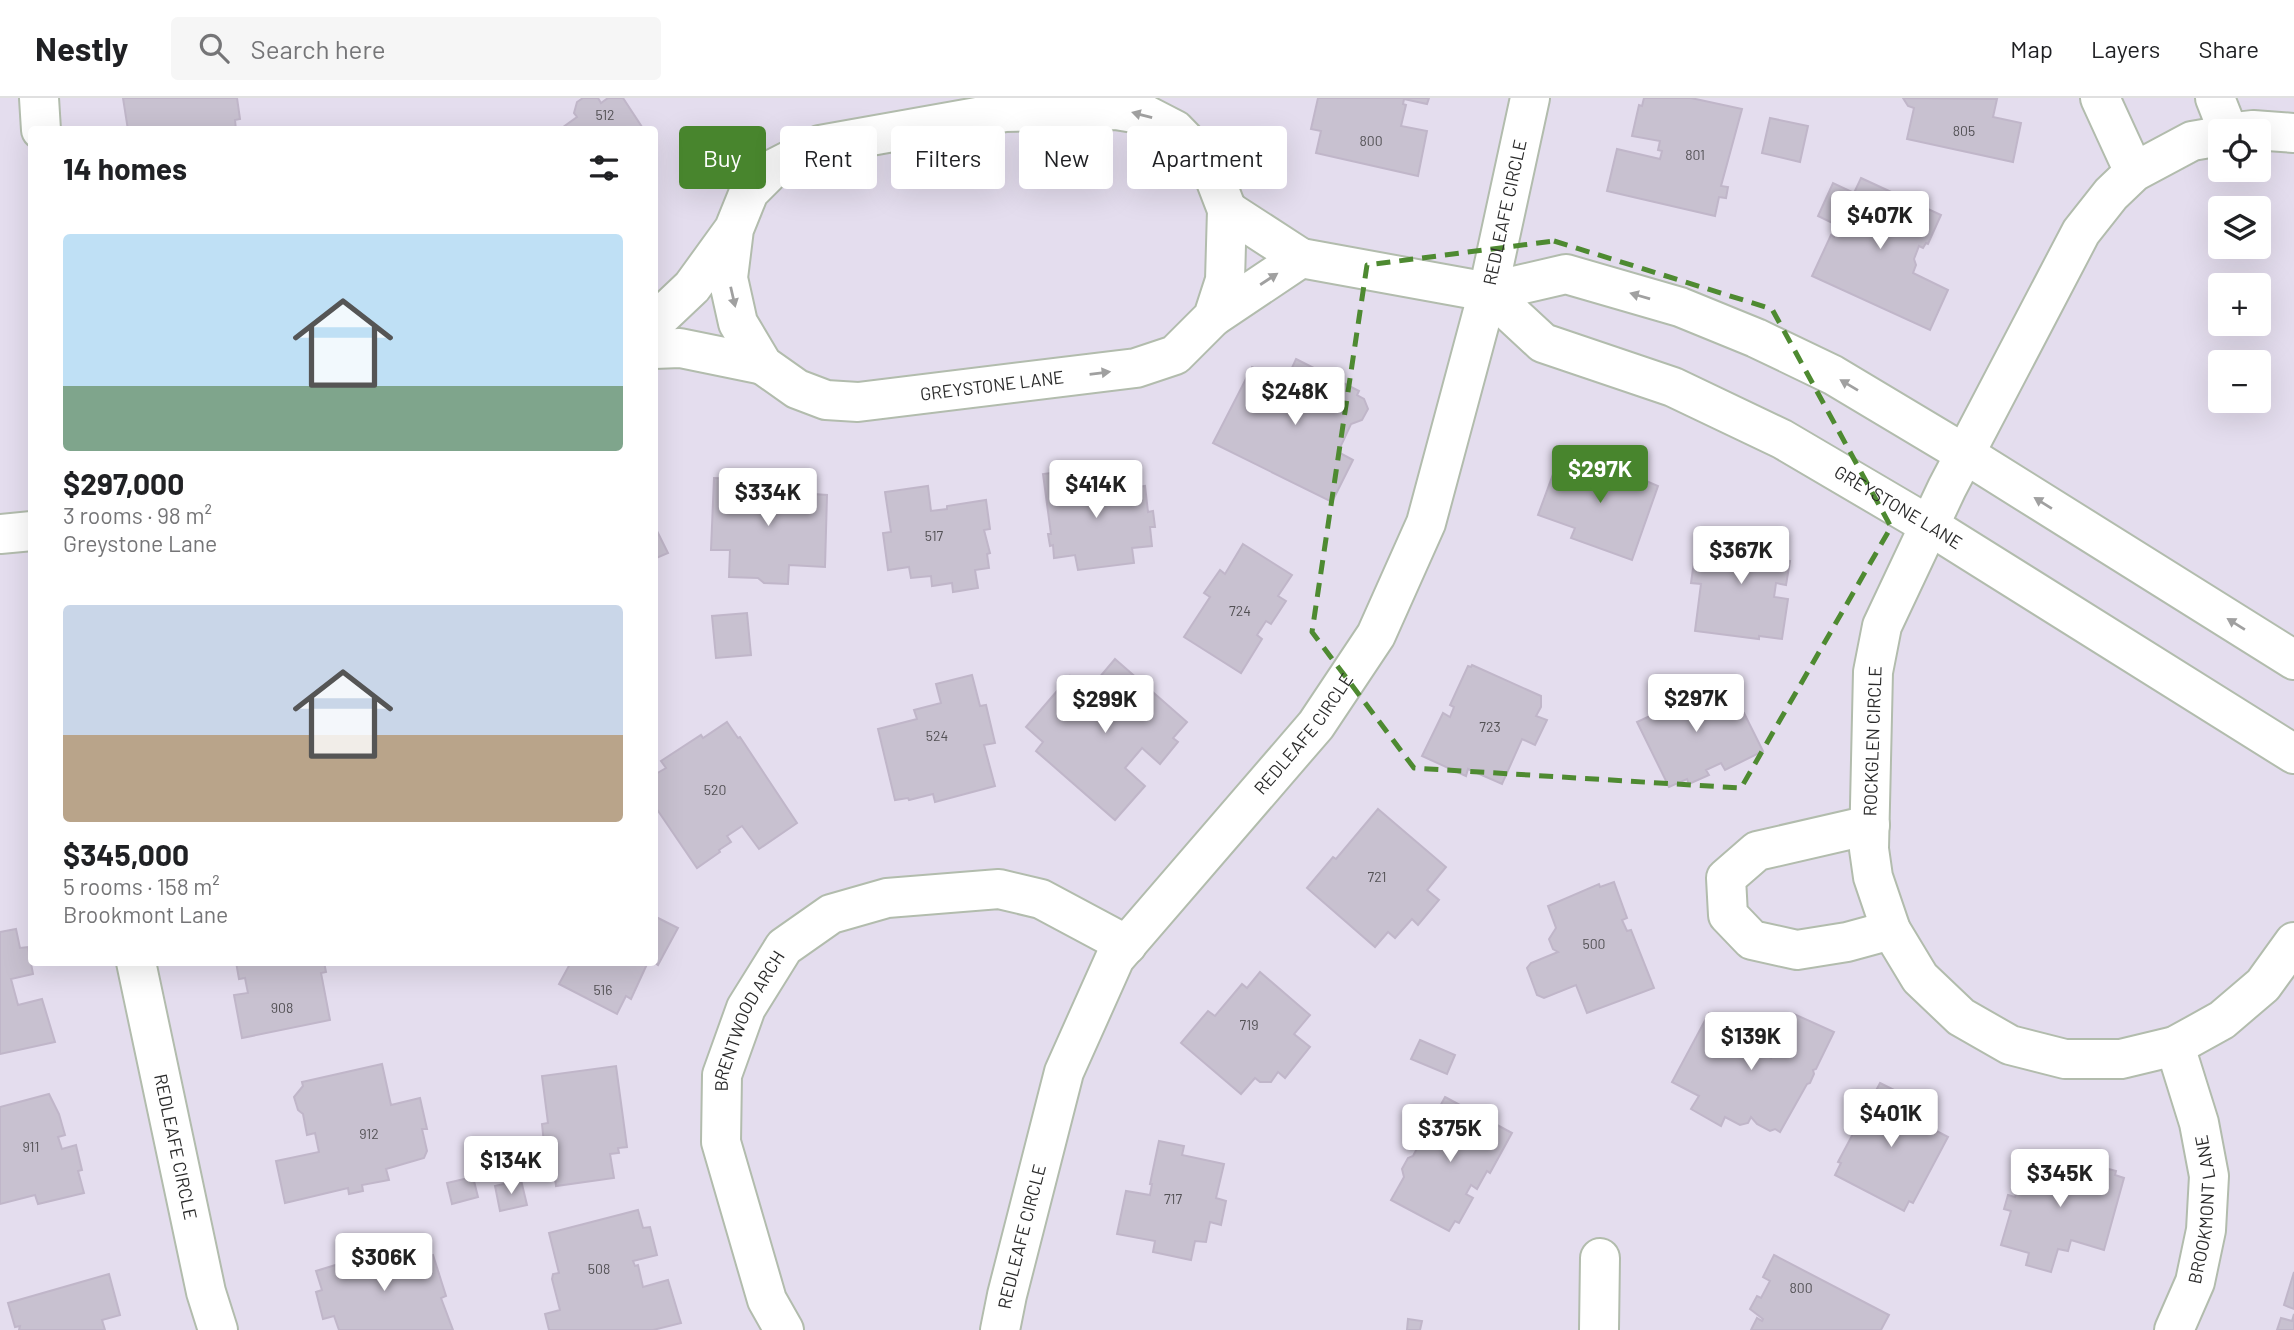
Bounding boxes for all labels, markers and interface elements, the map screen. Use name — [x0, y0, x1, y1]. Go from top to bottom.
search box — [171, 17, 661, 80]
text: Nestly — [35, 28, 129, 68]
icon: search — [195, 29, 233, 67]
text: Search here — [251, 33, 386, 64]
text: Map — [2010, 34, 2053, 63]
text: Layers — [2091, 34, 2160, 63]
text: Share — [2198, 34, 2259, 63]
house number: 512 — [595, 106, 615, 123]
one-way arrow — [1130, 109, 1152, 120]
map controls — [2208, 119, 2271, 413]
button: locate — [2208, 119, 2271, 182]
house number: 805 — [1953, 122, 1975, 139]
chip: Buy — [679, 126, 766, 189]
chip: Rent — [780, 126, 877, 189]
chip: Filters — [891, 126, 1005, 189]
chip: New — [1019, 126, 1113, 189]
chip: Apartment — [1127, 126, 1287, 189]
house number: 800 — [1359, 132, 1383, 149]
street label: REDLEAFE CIRCLE — [1478, 137, 1531, 287]
house number: 801 — [1685, 146, 1705, 163]
icon: filters — [585, 149, 623, 187]
text: 14 homes — [63, 150, 187, 186]
pin: $407K — [1831, 192, 1929, 251]
button: layers — [2208, 196, 2271, 259]
text: $407K — [1847, 200, 1913, 228]
one-way arrow — [1260, 273, 1279, 286]
button: + — [2208, 273, 2271, 336]
icon: home — [280, 280, 406, 406]
one-way arrow — [727, 286, 738, 308]
one-way arrow — [1630, 290, 1651, 300]
button: − — [2208, 350, 2271, 413]
street label: GREYSTONE LANE — [919, 365, 1065, 405]
one-way arrow — [1089, 367, 1111, 378]
pin: $248K — [1246, 368, 1344, 427]
text: $248K — [1262, 376, 1328, 404]
one-way arrow — [1840, 379, 1859, 391]
pin: $297K — [1551, 446, 1649, 505]
text: $297K — [1568, 454, 1632, 482]
pin: $414K — [1047, 460, 1145, 520]
street label: GREYSTONE LANE — [1831, 460, 1966, 553]
text: $297,000 — [63, 465, 184, 501]
pin: $334K — [719, 468, 817, 528]
text: $414K — [1065, 469, 1127, 497]
text: $334K — [735, 477, 801, 505]
one-way arrow — [2034, 497, 2053, 510]
text: 3 rooms · 98 m² — [63, 501, 212, 529]
pin: $367K — [1692, 526, 1790, 586]
house number: 517 — [925, 527, 944, 544]
text: Greystone Lane — [63, 529, 217, 557]
text: $367K — [1709, 535, 1773, 563]
house number: 724 — [1229, 602, 1251, 619]
one-way arrow — [2227, 617, 2246, 630]
icon: home — [280, 651, 406, 777]
street label: ROCKGLEN CIRCLE — [1858, 665, 1886, 817]
street label: REDLEAFE CIRCLE — [1249, 669, 1357, 799]
pin: $297K — [1647, 674, 1745, 734]
pin: $299K — [1056, 676, 1154, 735]
text: $297K — [1664, 683, 1728, 711]
text: $299K — [1073, 684, 1137, 712]
house number: 723 — [1479, 718, 1501, 735]
house number: 524 — [926, 727, 948, 744]
house number: 520 — [704, 781, 726, 798]
text: $345,000 — [63, 836, 189, 872]
house number: 721 — [1368, 868, 1386, 885]
text: 5 rooms · 158 m² — [63, 872, 220, 900]
text: Brookmont Lane — [63, 900, 228, 928]
house number: 500 — [1582, 935, 1606, 952]
street label: BRENTWOOD ARCH — [709, 946, 789, 1092]
house number: 516 — [594, 981, 612, 998]
house number: 908 — [271, 999, 293, 1016]
pin: $139K — [1702, 1012, 1800, 1072]
house number: 719 — [1240, 1016, 1258, 1033]
text: $139K — [1721, 1021, 1781, 1049]
street label: REDLEAFE CIRCLE — [150, 1072, 202, 1222]
pin: $401K — [1842, 1090, 1940, 1149]
text: $401K — [1860, 1098, 1922, 1126]
pin: $375K — [1401, 1104, 1499, 1164]
text: $375K — [1418, 1113, 1482, 1141]
house number: 912 — [359, 1125, 379, 1142]
street label: BROOKMONT LANE — [2183, 1133, 2219, 1286]
pin: $134K — [462, 1136, 560, 1196]
house number: 911 — [23, 1138, 39, 1155]
text: $134K — [480, 1145, 542, 1173]
pin: $345K — [2011, 1150, 2109, 1209]
text: $345K — [2027, 1158, 2093, 1186]
street label: REDLEAFE CIRCLE — [992, 1162, 1050, 1311]
house number: 717 — [1164, 1190, 1182, 1207]
pin: $306K — [335, 1234, 433, 1293]
text: $306K — [351, 1242, 417, 1270]
house number: 508 — [588, 1260, 610, 1277]
house number: 800 — [1789, 1279, 1813, 1296]

